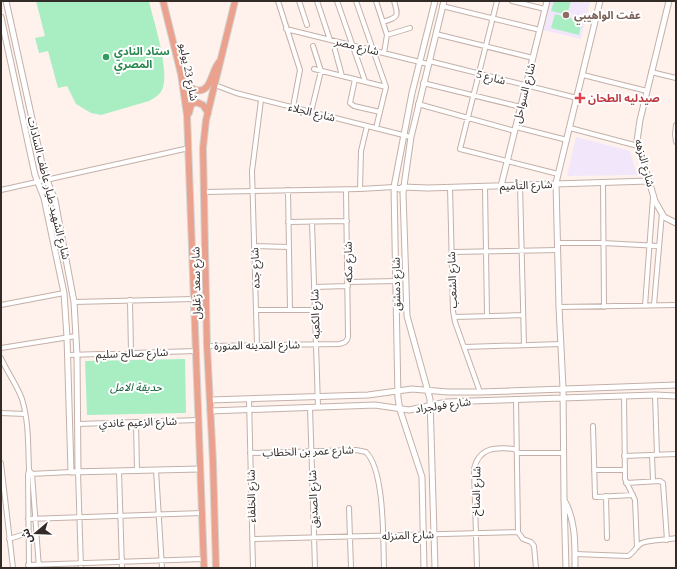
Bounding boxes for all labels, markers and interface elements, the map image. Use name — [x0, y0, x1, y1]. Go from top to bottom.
place label: عفت الواهيبي — [574, 9, 641, 25]
marker: عفت الواهيبي — [561, 10, 571, 20]
street label: شارع مصر — [332, 35, 381, 59]
street label: شارع 23 يوليو — [176, 42, 201, 103]
place label: ستاد النادي المصري — [114, 45, 170, 74]
marker: ستاد النادي المصري — [101, 52, 111, 62]
street label: شارع السواحل — [511, 61, 539, 125]
street label: شارع 5 — [475, 68, 507, 88]
place label: صيدليه الطحان — [588, 92, 660, 105]
marker: صيدليه الطحان — [575, 93, 585, 103]
street label: شارع الجلاء — [287, 100, 337, 126]
street label: شارع الشهيد طيار عاطف السادات — [23, 115, 73, 261]
street label: شارع النزهه — [631, 138, 657, 189]
street label: شارع التأميم — [499, 178, 553, 195]
street label: شارع مكه — [342, 241, 356, 283]
street label: شارع سعد زغلول — [189, 246, 205, 319]
street label: شارع جده — [248, 247, 264, 289]
street label: شارع الشعب — [445, 251, 461, 309]
street label: شارع دمشق — [390, 257, 404, 311]
street label: شارع الكعبه — [308, 288, 324, 339]
street label: شارع المدينه المنورة — [214, 338, 300, 354]
street label: شارع صالح سليم — [96, 346, 169, 363]
park label: حديقة الامل — [110, 381, 163, 394]
street label: شارع فولجراد — [414, 395, 472, 417]
street label: شارع الزعيم غاندي — [99, 415, 178, 433]
street label: شارع عمر بن الخطاب — [262, 443, 354, 461]
street label: شارع المناخ — [470, 466, 484, 516]
street label: شارع الخلفاء — [245, 469, 259, 523]
street label: شارع الصديق — [306, 469, 322, 528]
north arrow — [16, 513, 56, 553]
text: ش — [18, 527, 36, 545]
street label: شارع المنزله — [382, 528, 435, 544]

